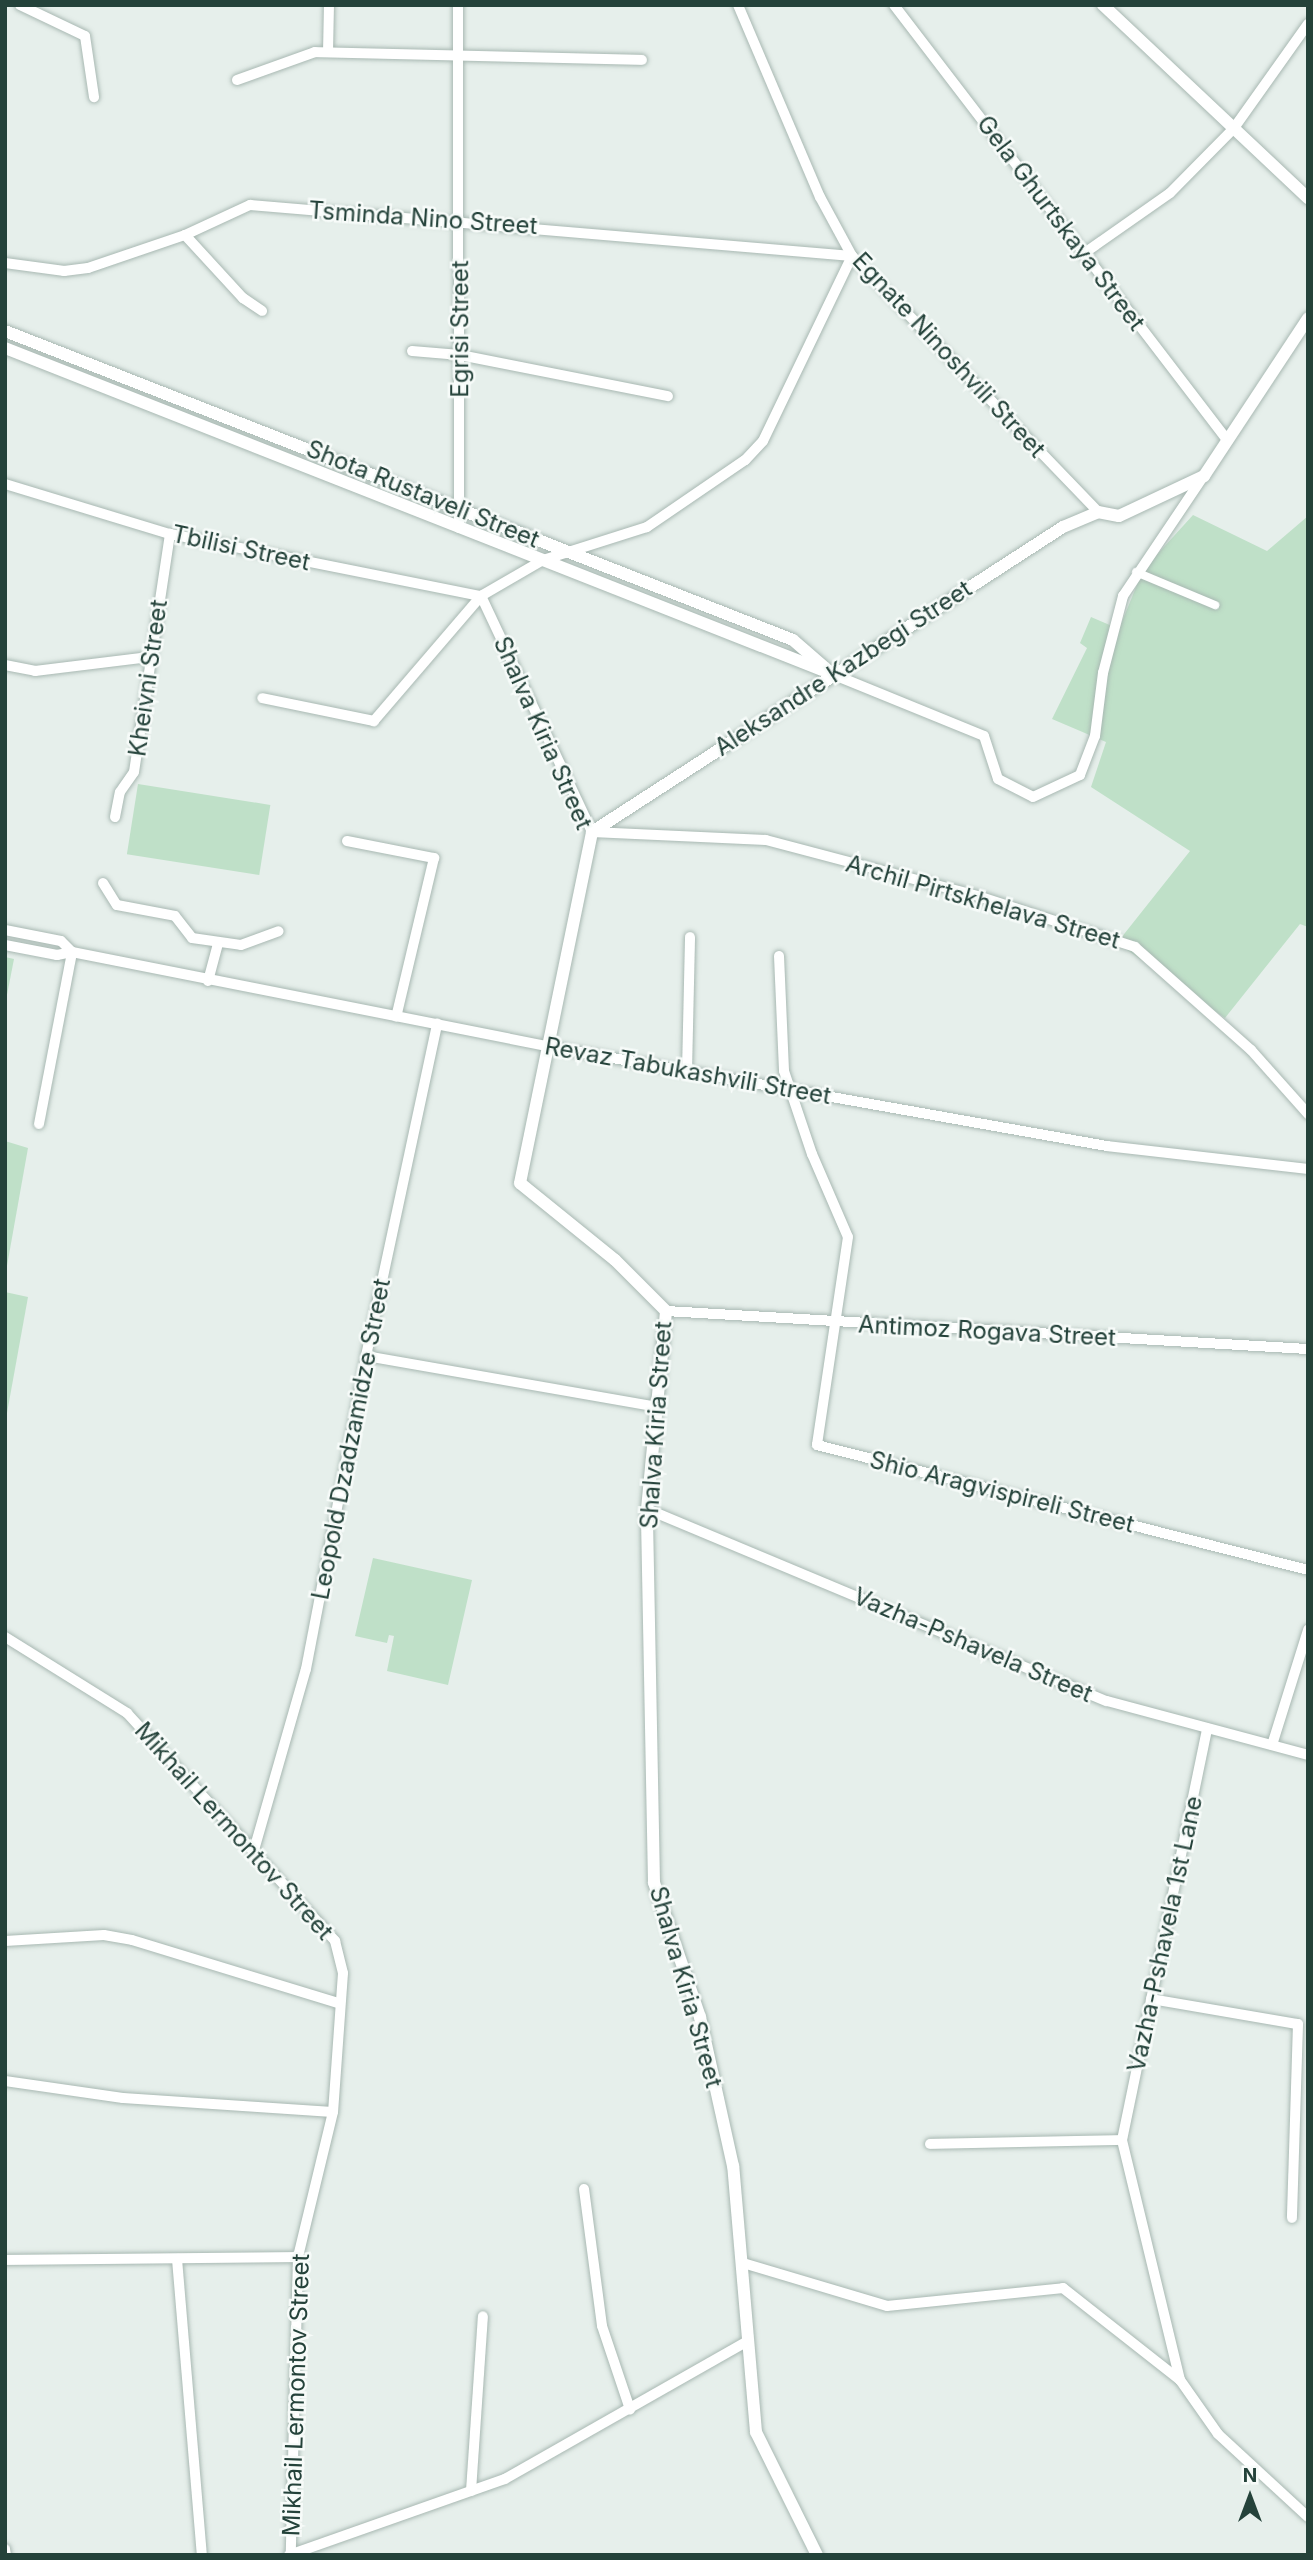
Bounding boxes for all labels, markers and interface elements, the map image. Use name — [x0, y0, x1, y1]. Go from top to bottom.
street label: Gela Ghurtskaya Street — [971, 110, 1151, 336]
street label: Tsminda Nino Street — [308, 196, 538, 240]
street label: Egnate Ninoshvili Street — [847, 247, 1051, 463]
street label: Egrisi Street — [446, 260, 474, 398]
street label: Shota Rustaveli Street — [302, 434, 544, 554]
street label: Tbilisi Street — [169, 519, 313, 577]
street label: Aleksandre Kazbegi Street — [709, 574, 977, 762]
street label: Kheivni Street — [123, 598, 173, 758]
street label: Shalva Kiria Street — [488, 632, 598, 834]
street label: Archil Pirtskhelava Street — [843, 849, 1123, 955]
street label: Revaz Tabukashvili Street — [543, 1032, 833, 1110]
street label: Leopold Dzadzamidze Street — [306, 1276, 396, 1602]
street label: Antimoz Rogava Street — [857, 1310, 1117, 1352]
street label: Shalva Kiria Street — [634, 1320, 678, 1530]
street label: Shio Aragvispireli Street — [867, 1445, 1137, 1539]
street label: Vazha-Pshavela Street — [849, 1582, 1097, 1708]
street label: Mikhail Lermontov Street — [129, 1716, 339, 1946]
street label: Vazha-Pshavela 1st Lane — [1122, 1793, 1208, 2075]
street label: Shalva Kiria Street — [643, 1883, 729, 2091]
street label: Mikhail Lermontov Street — [277, 2253, 315, 2537]
north arrow — [1215, 2462, 1285, 2532]
text: N — [1243, 2464, 1257, 2487]

